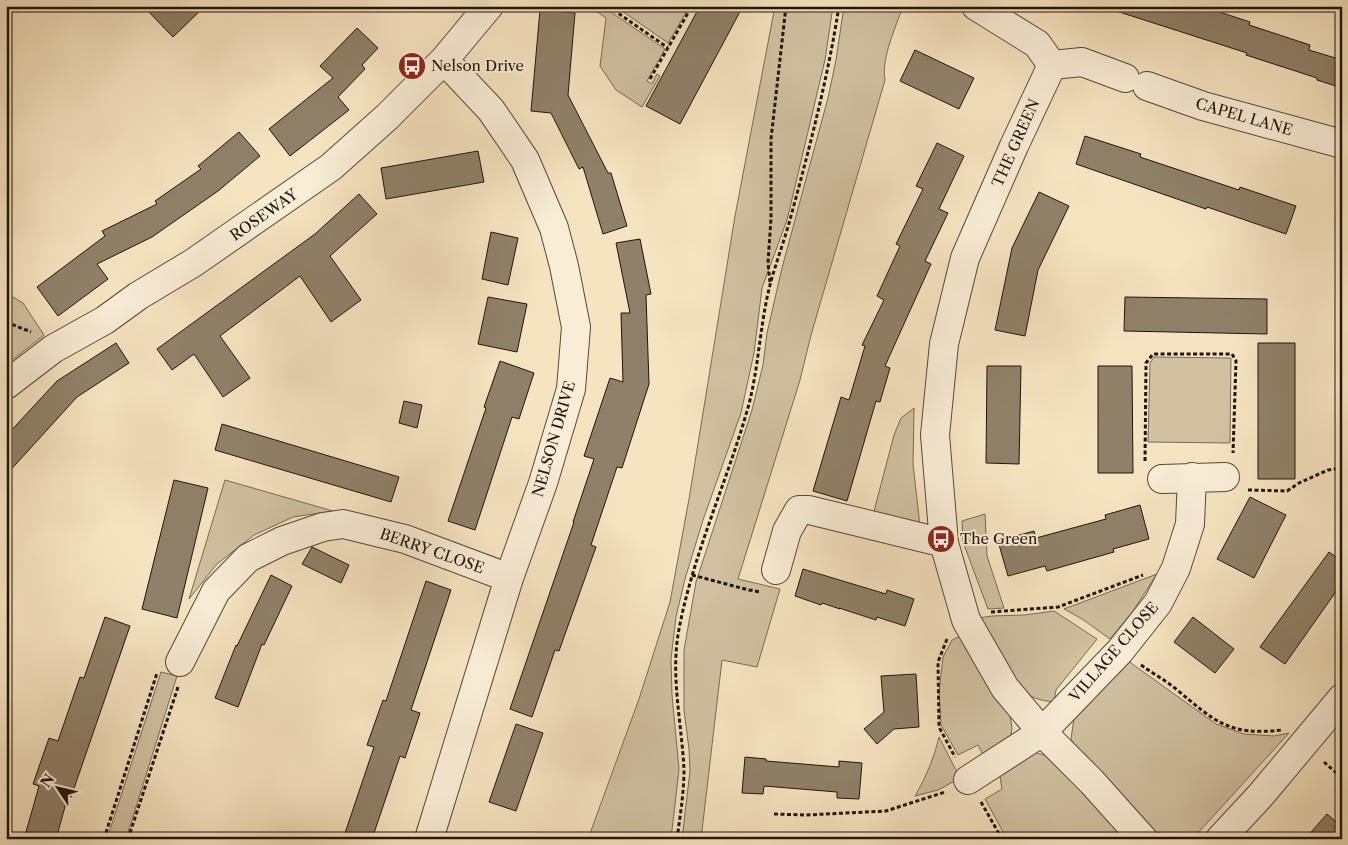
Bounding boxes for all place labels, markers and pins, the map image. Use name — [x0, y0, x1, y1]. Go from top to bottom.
bus stop icon: Nelson Drive — [397, 51, 427, 81]
place label: Nelson Drive — [431, 56, 524, 75]
bus stop icon: The Green — [926, 524, 956, 554]
place label: The Green — [960, 529, 1038, 548]

